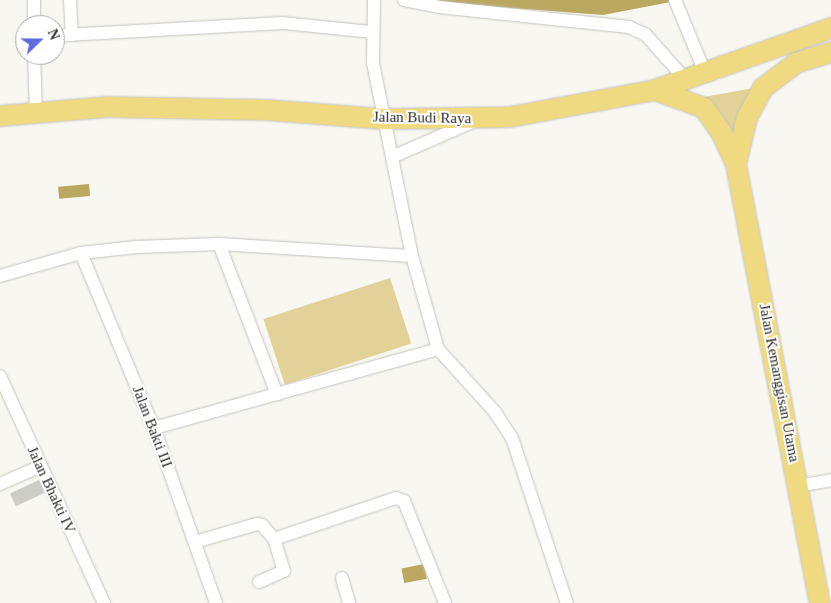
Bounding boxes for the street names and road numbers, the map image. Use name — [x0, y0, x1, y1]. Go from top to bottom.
street label: Jalan Budi Raya — [373, 108, 471, 128]
street label: Jalan Kemanggisan Utama — [755, 302, 803, 464]
street label: Jalan Bakti III — [128, 384, 176, 470]
street label: Jalan Bhakti IV — [23, 444, 79, 536]

